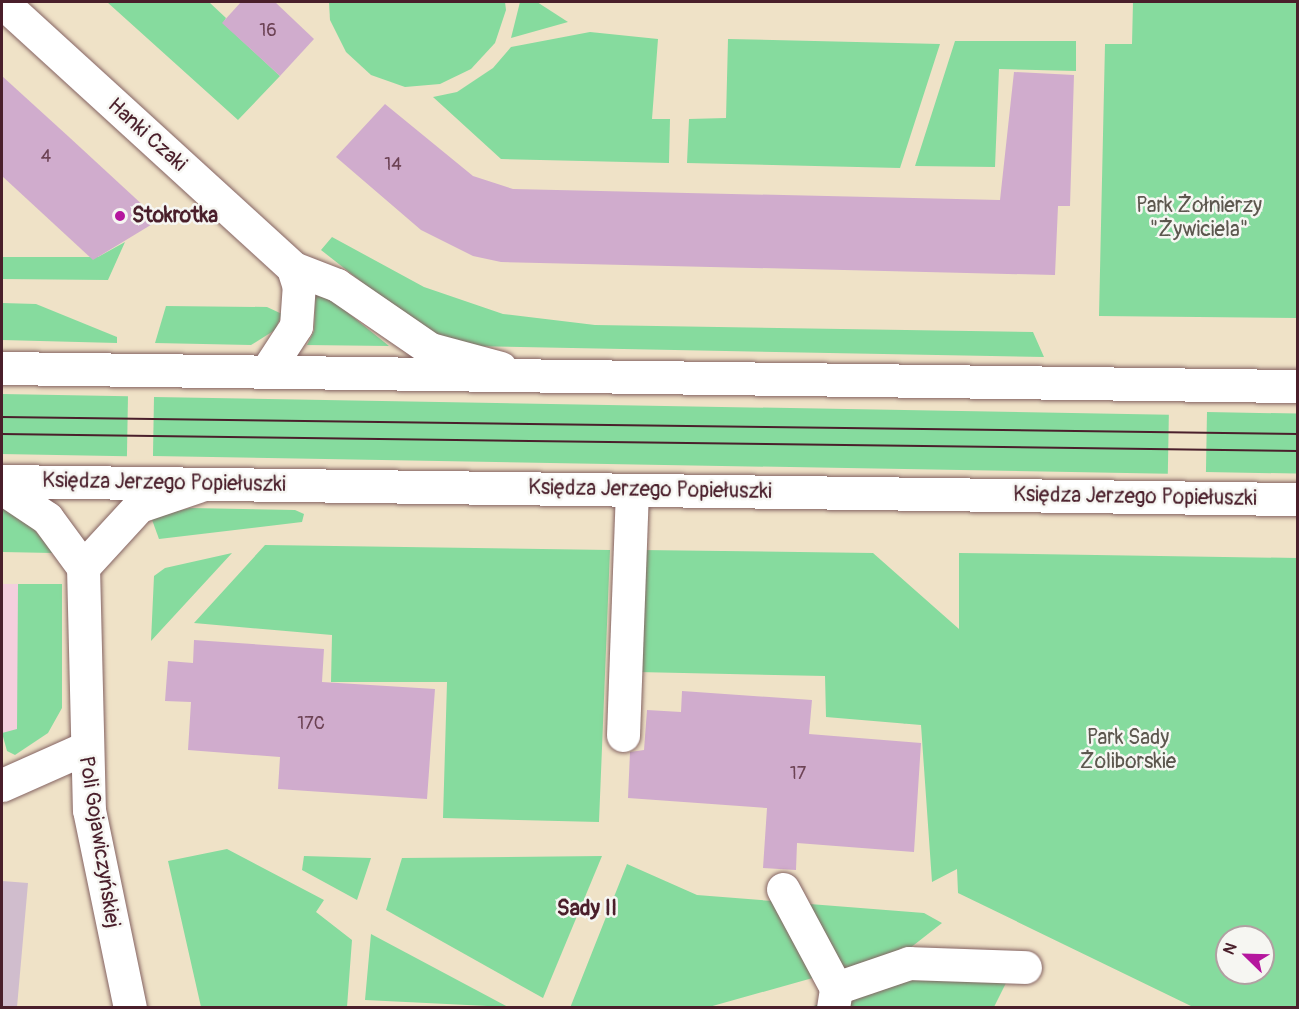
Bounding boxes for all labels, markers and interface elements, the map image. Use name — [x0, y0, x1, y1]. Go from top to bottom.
house number: 16 — [259, 20, 277, 42]
street label: Hanki Czaki — [102, 93, 192, 177]
house number: 4 — [41, 146, 51, 168]
house number: 14 — [384, 154, 402, 176]
park label: Park Żołnierzy "Żywiciela" — [1136, 193, 1262, 243]
place label: Stokrotka — [132, 203, 218, 229]
marker: Stokrotka — [113, 209, 127, 223]
street label: Księdza Jerzego Popiełuszki — [42, 468, 286, 498]
street label: Księdza Jerzego Popiełuszki — [528, 475, 772, 505]
street label: Księdza Jerzego Popiełuszki — [1013, 482, 1257, 512]
house number: 17C — [297, 713, 325, 735]
park label: Park Sady Żoliborskie — [1080, 725, 1176, 775]
street label: Poli Gojawiczyńskiej — [73, 754, 125, 930]
house number: 17 — [790, 763, 806, 785]
district label: Sady II — [557, 896, 617, 922]
north arrow — [1215, 925, 1275, 985]
text: N — [1219, 940, 1242, 958]

